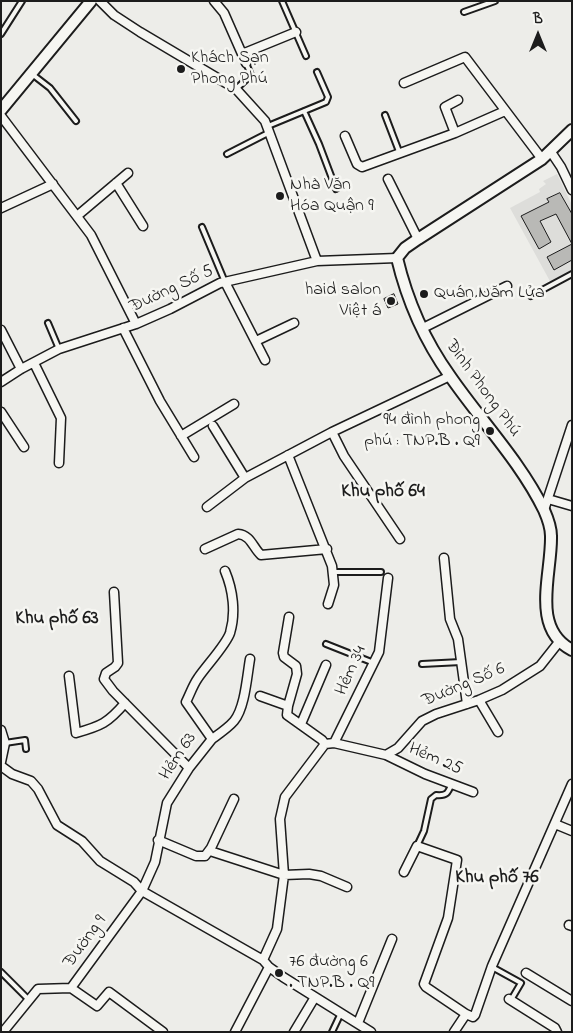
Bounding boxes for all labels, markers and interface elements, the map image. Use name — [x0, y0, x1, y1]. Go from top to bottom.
text: B — [533, 9, 543, 30]
north arrow — [513, 10, 563, 60]
place label: Khách Sạn Phong Phú — [191, 48, 269, 90]
marker: Khách Sạn Phong Phú — [175, 63, 187, 75]
place label: Nhà Văn Hóa Quận 9 — [290, 175, 374, 218]
marker: Nhà Văn Hóa Quận 9 — [274, 190, 286, 202]
street label: Đường Số 5 — [127, 261, 217, 319]
place label: haid salon Việt á — [305, 280, 381, 322]
place label: Quán Năm Lửa — [434, 283, 545, 305]
marker: Quán Năm Lửa — [418, 288, 430, 300]
marker: haid salon Việt á — [385, 295, 397, 307]
street label: Đình Phong Phú — [439, 336, 525, 442]
place label: 94 đình phong phú : TNP.B . Q9 — [364, 410, 480, 452]
marker: 94 đình phong phú : TNP.B . Q9 — [484, 425, 496, 437]
district label: Khu phố 64 — [341, 482, 425, 504]
district label: Khu phố 63 — [15, 609, 99, 631]
street label: Hẻm 34 — [332, 643, 372, 699]
street label: Đường Số 6 — [419, 659, 509, 713]
street label: Hẻm 63 — [156, 729, 202, 785]
street label: Hẻm 25 — [405, 739, 465, 781]
district label: Khu phố 76 — [455, 868, 539, 890]
street label: Đường 9 — [60, 912, 112, 972]
place label: 76 đường 6 . TNP.B . Q9 — [289, 952, 374, 994]
marker: 76 đường 6 . TNP.B . Q9 — [273, 967, 285, 979]

